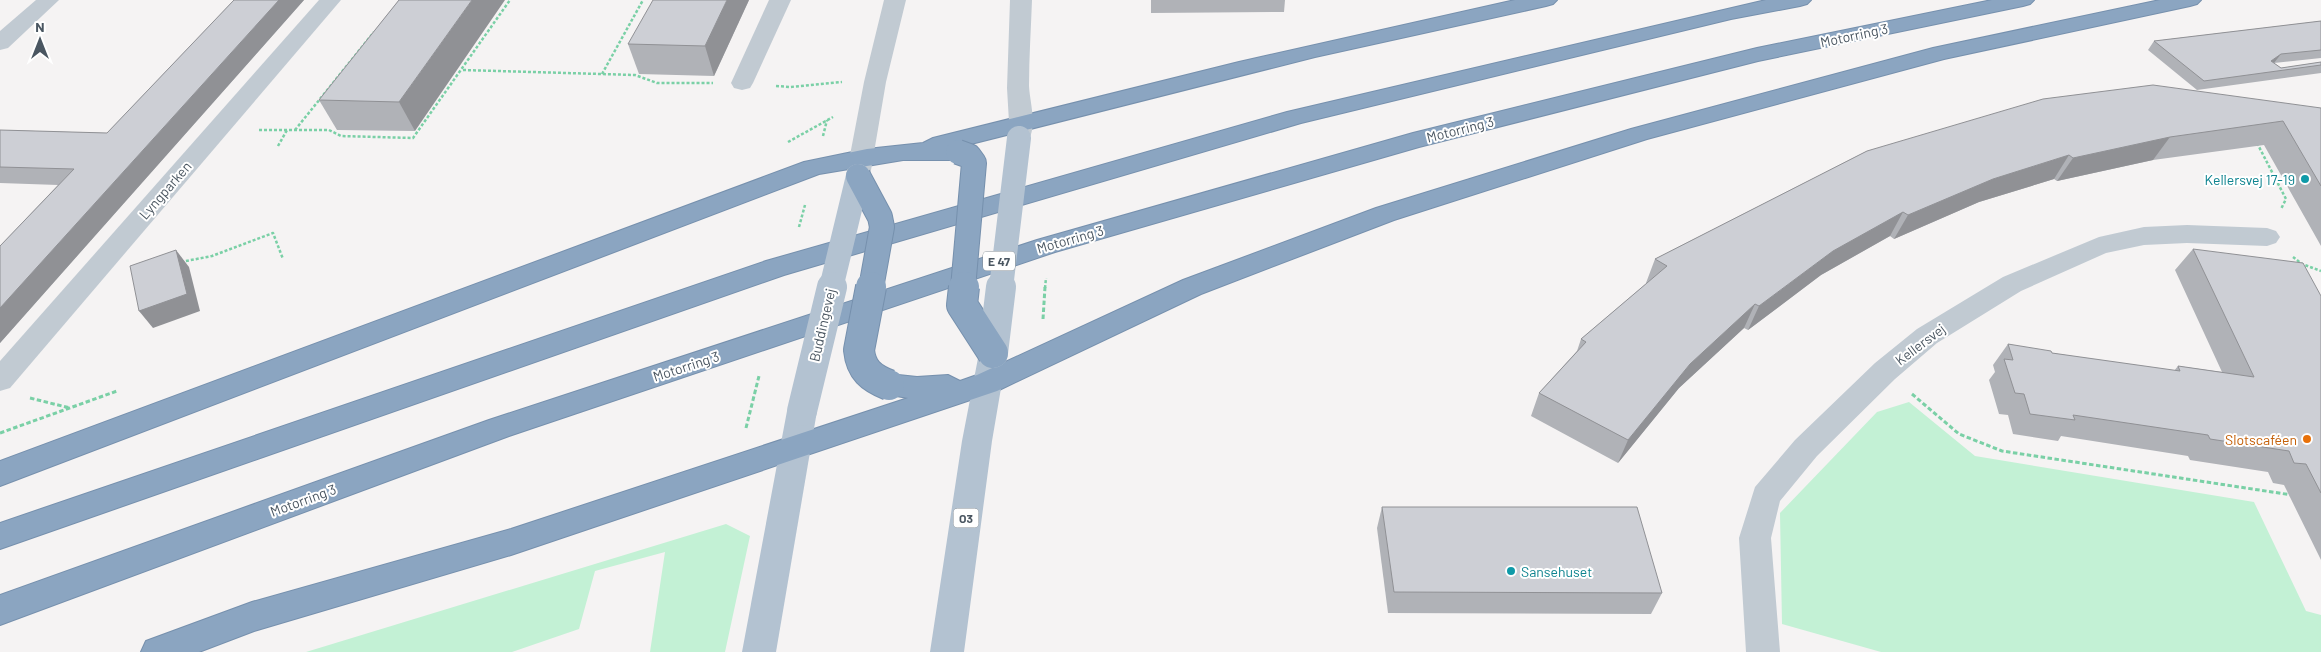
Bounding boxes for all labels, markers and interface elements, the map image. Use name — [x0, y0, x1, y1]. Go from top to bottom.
north arrow — [15, 15, 65, 65]
text: N — [35, 18, 45, 35]
street label: Motorring 3 — [1819, 20, 1889, 50]
street label: Motorring 3 — [1425, 112, 1495, 146]
street label: Lyngparken — [135, 158, 195, 222]
place label: Kellersvej 17-19 — [2205, 171, 2295, 188]
marker: Kellersvej 17-19 — [2299, 173, 2311, 185]
street label: Motorring 3 — [1035, 221, 1105, 257]
road number: E 47 — [983, 252, 1015, 270]
street label: Buddingevej — [805, 287, 839, 363]
street label: Kellersvej — [1892, 320, 1948, 368]
street label: Motorring 3 — [651, 347, 721, 385]
place label: Slotscaféen — [2225, 431, 2297, 448]
marker: Slotscaféen — [2301, 433, 2313, 445]
street label: Motorring 3 — [268, 480, 338, 520]
road number: O3 — [954, 508, 978, 528]
place label: Sansehuset — [1521, 563, 1592, 580]
marker: Sansehuset — [1505, 565, 1517, 577]

